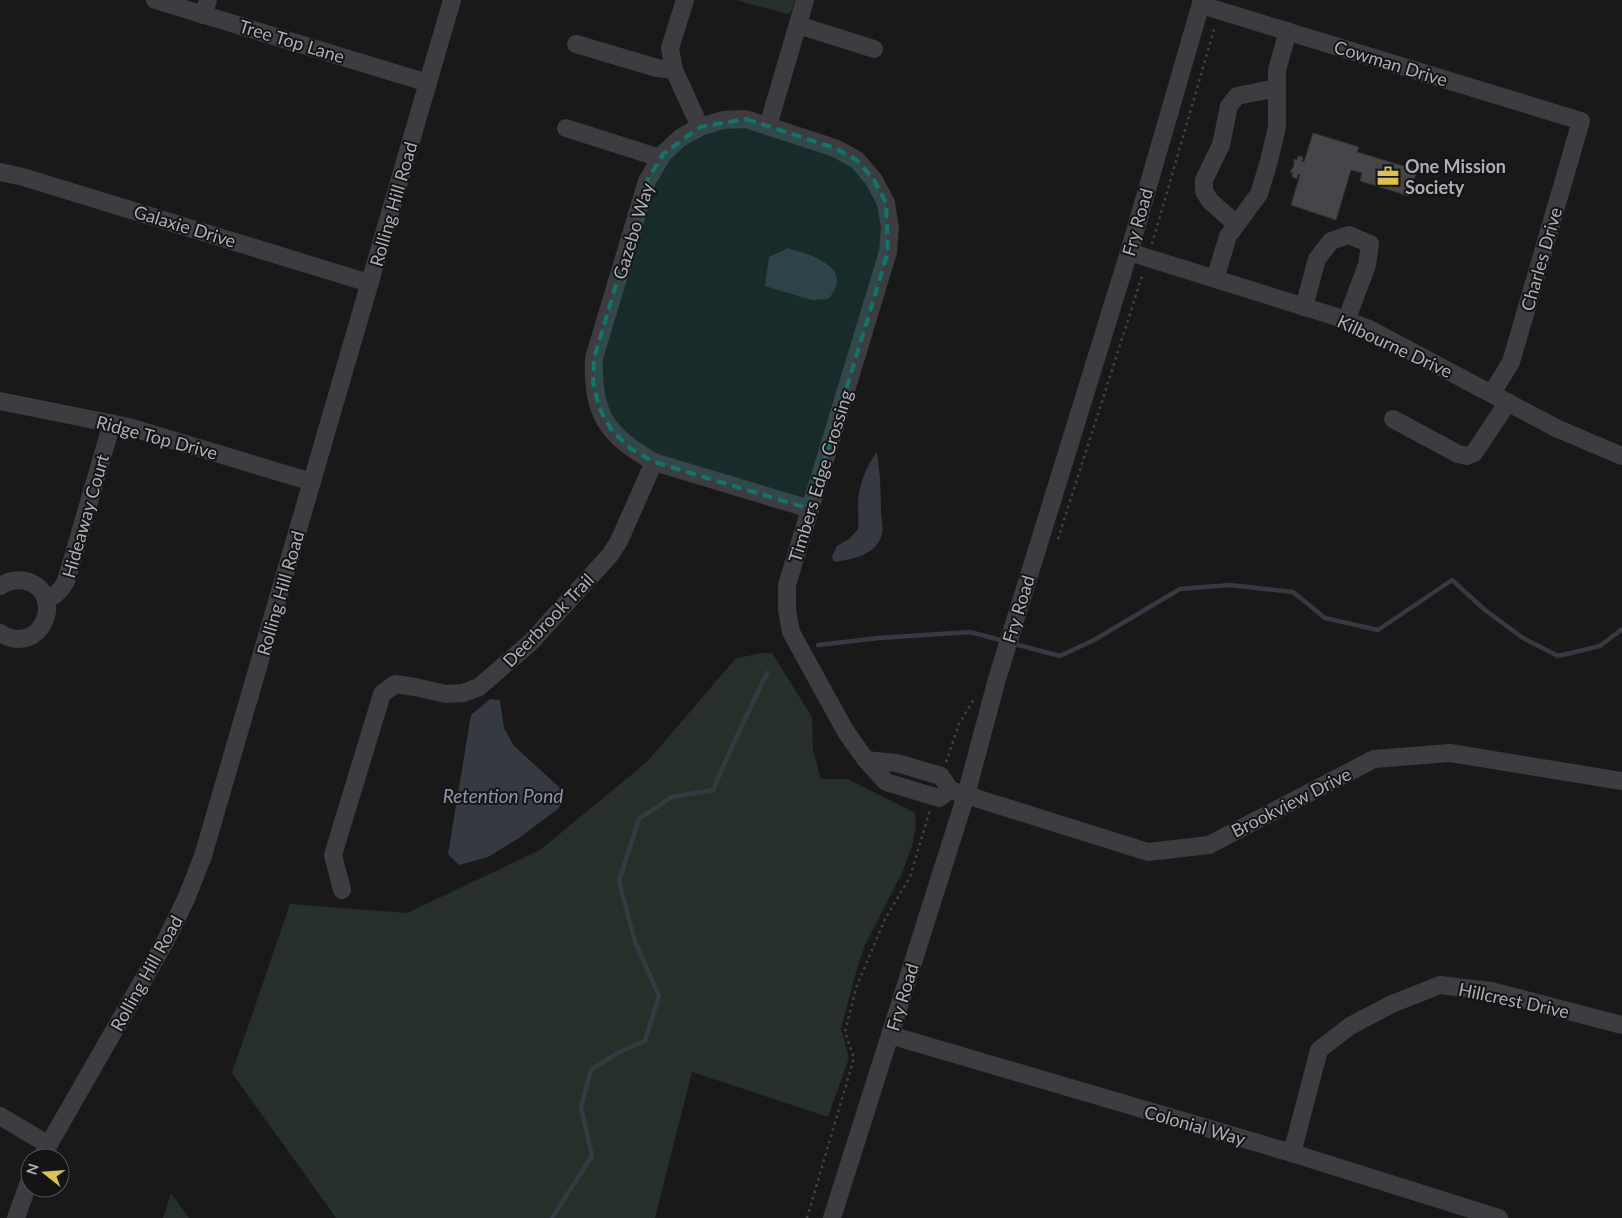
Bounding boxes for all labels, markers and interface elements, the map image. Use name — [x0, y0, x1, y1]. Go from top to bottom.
street label: Tree Top Lane — [237, 15, 347, 67]
street label: Cowman Drive — [1332, 35, 1450, 91]
street label: Rolling Hill Road — [365, 139, 421, 269]
place label: One Mission Society — [1405, 155, 1506, 198]
office icon: One Mission Society — [1375, 163, 1401, 189]
street label: Gazebo Way — [608, 179, 658, 282]
street label: Fry Road — [1117, 186, 1157, 258]
street label: Galaxie Drive — [131, 200, 239, 252]
street label: Charles Drive — [1516, 205, 1566, 313]
street label: Kilbourne Drive — [1334, 310, 1456, 382]
street label: Timbers Edge Crossing — [783, 387, 857, 565]
street label: Ridge Top Drive — [94, 410, 220, 464]
street label: Hideaway Court — [57, 451, 113, 580]
street label: Rolling Hill Road — [252, 528, 308, 658]
street label: Deerbrook Trail — [498, 569, 598, 671]
street label: Fry Road — [997, 573, 1039, 645]
street label: Brookview Drive — [1227, 762, 1355, 842]
water label: Retention Pond — [443, 784, 563, 807]
street label: Rolling Hill Road — [105, 911, 187, 1035]
street label: Fry Road — [881, 961, 923, 1033]
street label: Hillcrest Drive — [1457, 978, 1571, 1022]
street label: Colonial Way — [1142, 1100, 1249, 1150]
north arrow — [20, 1148, 70, 1198]
text: N — [22, 1161, 42, 1177]

